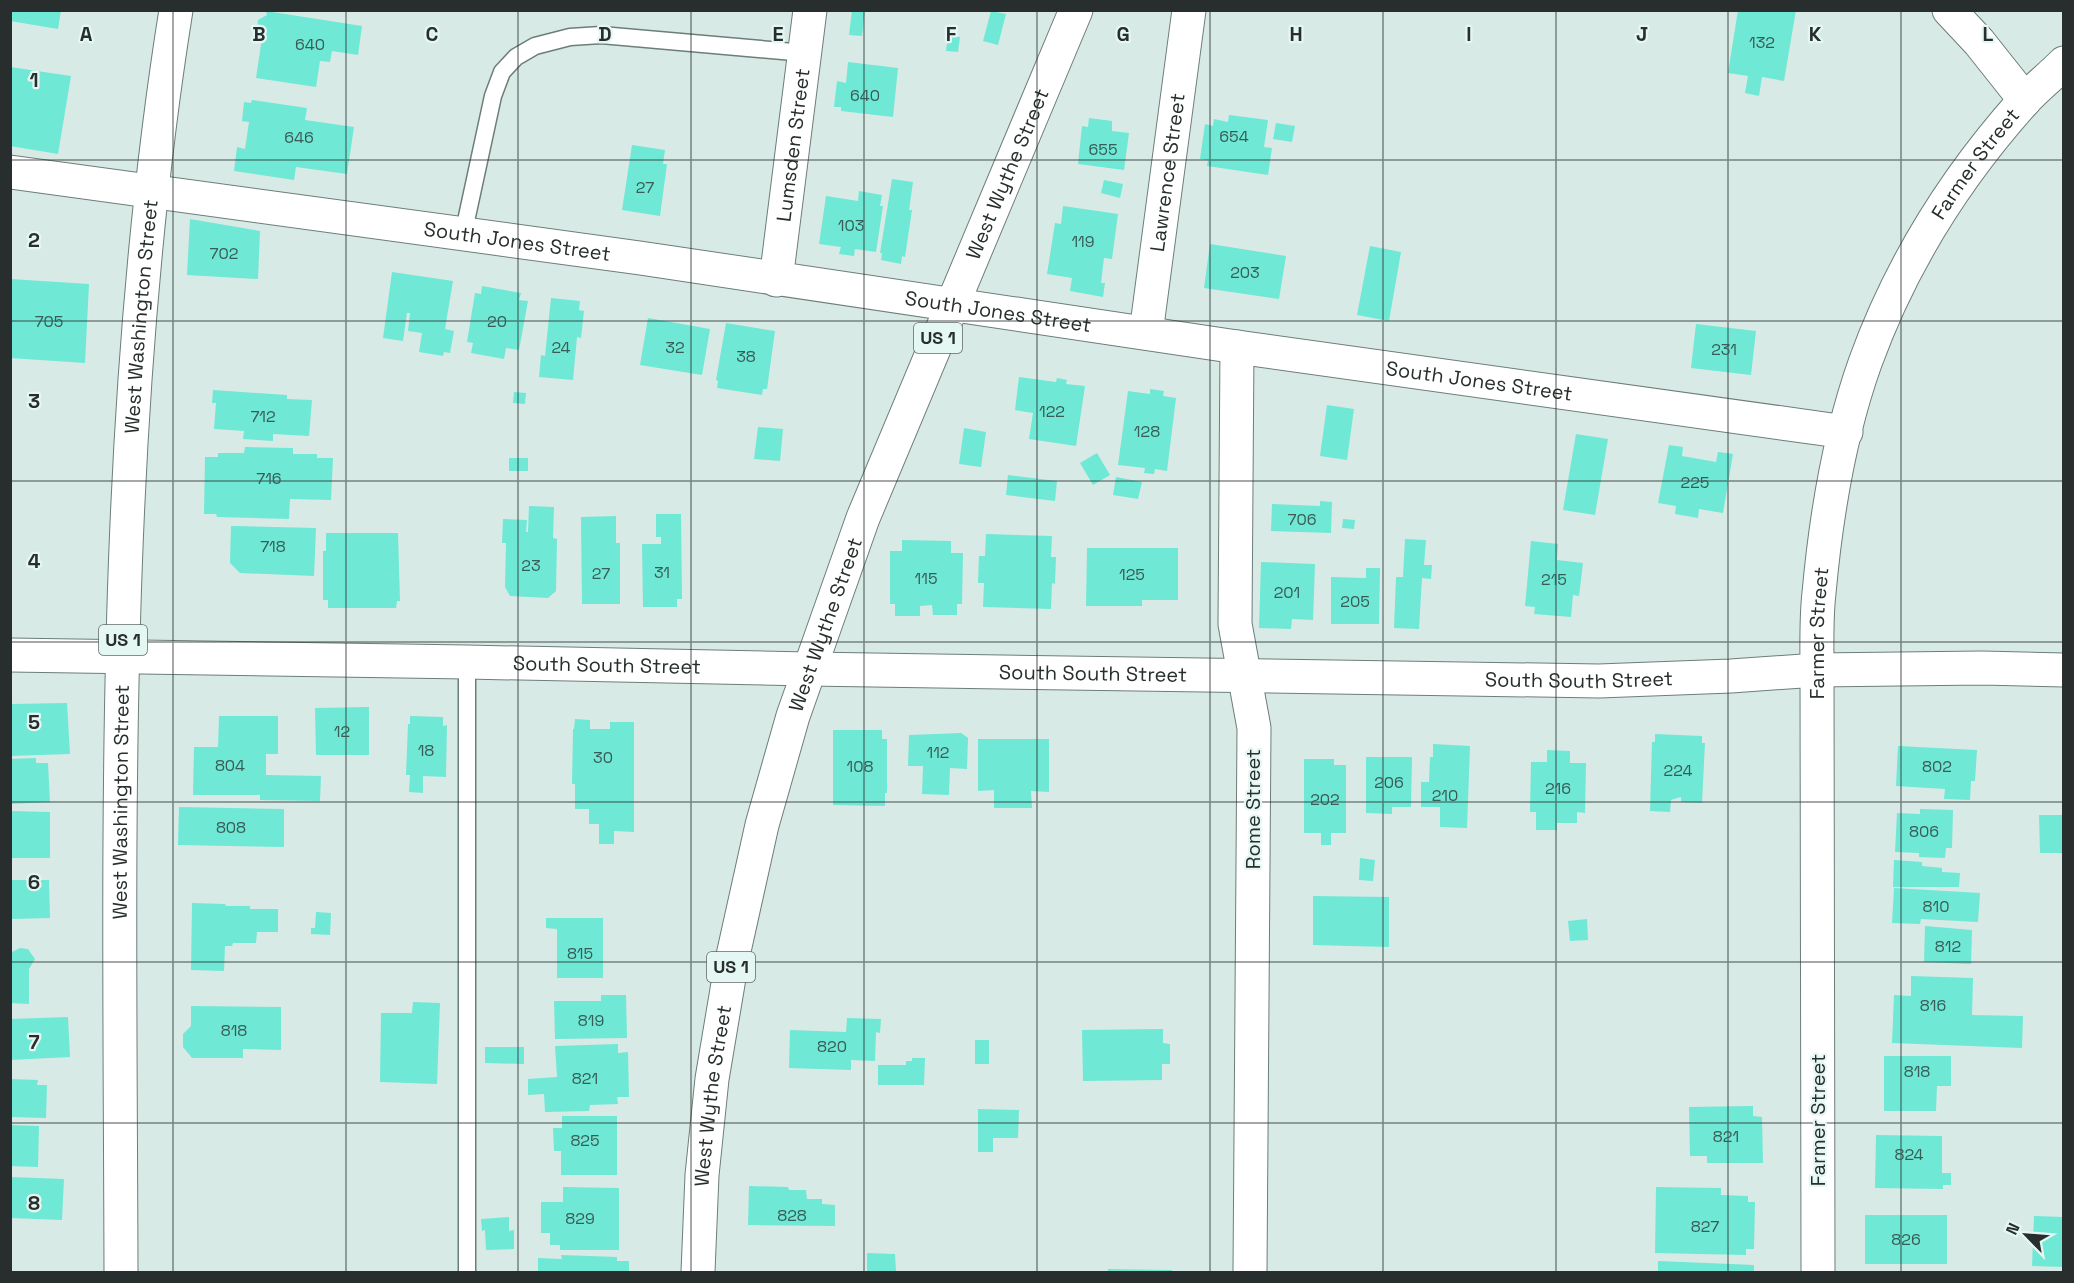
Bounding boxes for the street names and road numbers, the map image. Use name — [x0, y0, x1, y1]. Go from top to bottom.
street label: Lumsden Street — [770, 67, 816, 223]
street label: West Wythe Street — [960, 85, 1055, 263]
street label: Lawrence Street — [1144, 92, 1191, 253]
street label: Farmer Street — [1925, 102, 2025, 224]
street label: West Washington Street — [119, 198, 164, 434]
street label: South Jones Street — [422, 216, 612, 267]
street label: South Jones Street — [903, 285, 1093, 338]
road number: US 1 — [914, 323, 962, 353]
street label: South Jones Street — [1384, 355, 1574, 407]
street label: West Wythe Street — [783, 534, 868, 715]
street label: Farmer Street — [1804, 566, 1835, 699]
road number: US 1 — [99, 625, 147, 655]
street label: South South Street — [513, 650, 701, 680]
street label: South South Street — [999, 659, 1187, 688]
street label: South South Street — [1485, 665, 1673, 694]
street label: West Washington Street — [107, 684, 135, 919]
street label: Rome Street — [1240, 749, 1266, 869]
road number: US 1 — [707, 952, 755, 982]
street label: West Wythe Street — [689, 1003, 737, 1187]
street label: Farmer Street — [1805, 1054, 1831, 1186]

